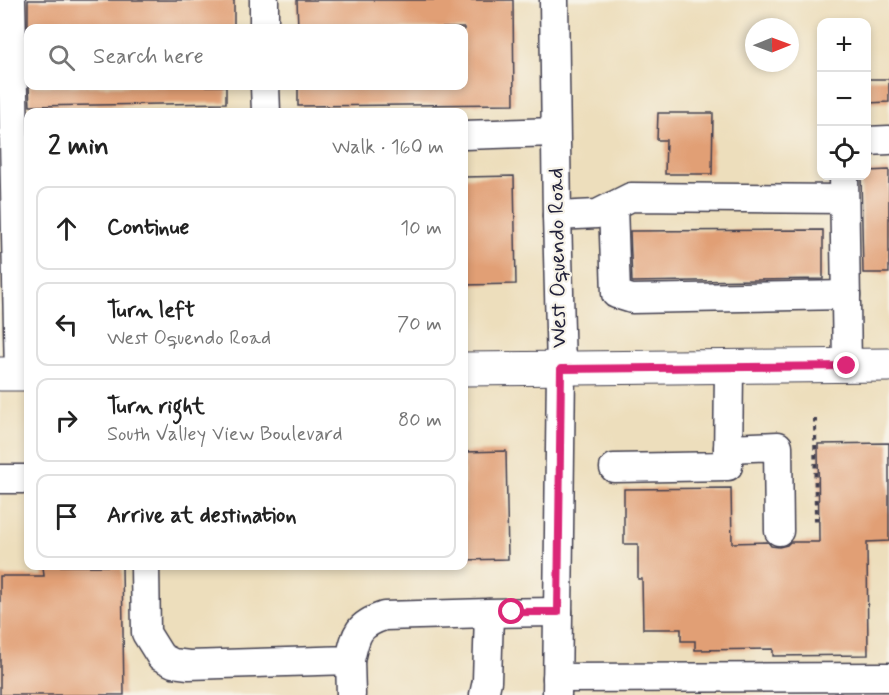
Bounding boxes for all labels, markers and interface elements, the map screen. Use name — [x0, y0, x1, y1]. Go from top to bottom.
north arrow — [745, 18, 799, 72]
map controls — [817, 18, 871, 180]
button: + — [817, 18, 871, 72]
search box — [24, 24, 468, 90]
icon: search — [45, 41, 78, 74]
text: Search here — [93, 43, 204, 71]
button: − — [817, 72, 871, 126]
button: locate — [817, 126, 871, 180]
text: 2 min — [48, 130, 109, 164]
text: Walk · 160 m — [332, 134, 444, 161]
street label: West Oquendo Road — [542, 168, 574, 348]
icon: ahead — [50, 212, 83, 245]
text: Continue — [107, 214, 189, 242]
text: 10 m — [400, 215, 442, 242]
text: Turn left — [107, 297, 195, 325]
icon: left — [50, 308, 83, 341]
text: 70 m — [397, 311, 442, 338]
text: West Oquendo Road — [107, 325, 271, 352]
route end — [833, 352, 859, 378]
text: Turn right — [107, 393, 205, 421]
icon: right — [50, 404, 83, 437]
text: 80 m — [398, 407, 442, 434]
text: South Valley View Boulevard — [107, 421, 343, 448]
icon: arrive — [50, 500, 83, 533]
text: Arrive at destination — [107, 502, 297, 530]
route start — [498, 598, 524, 624]

